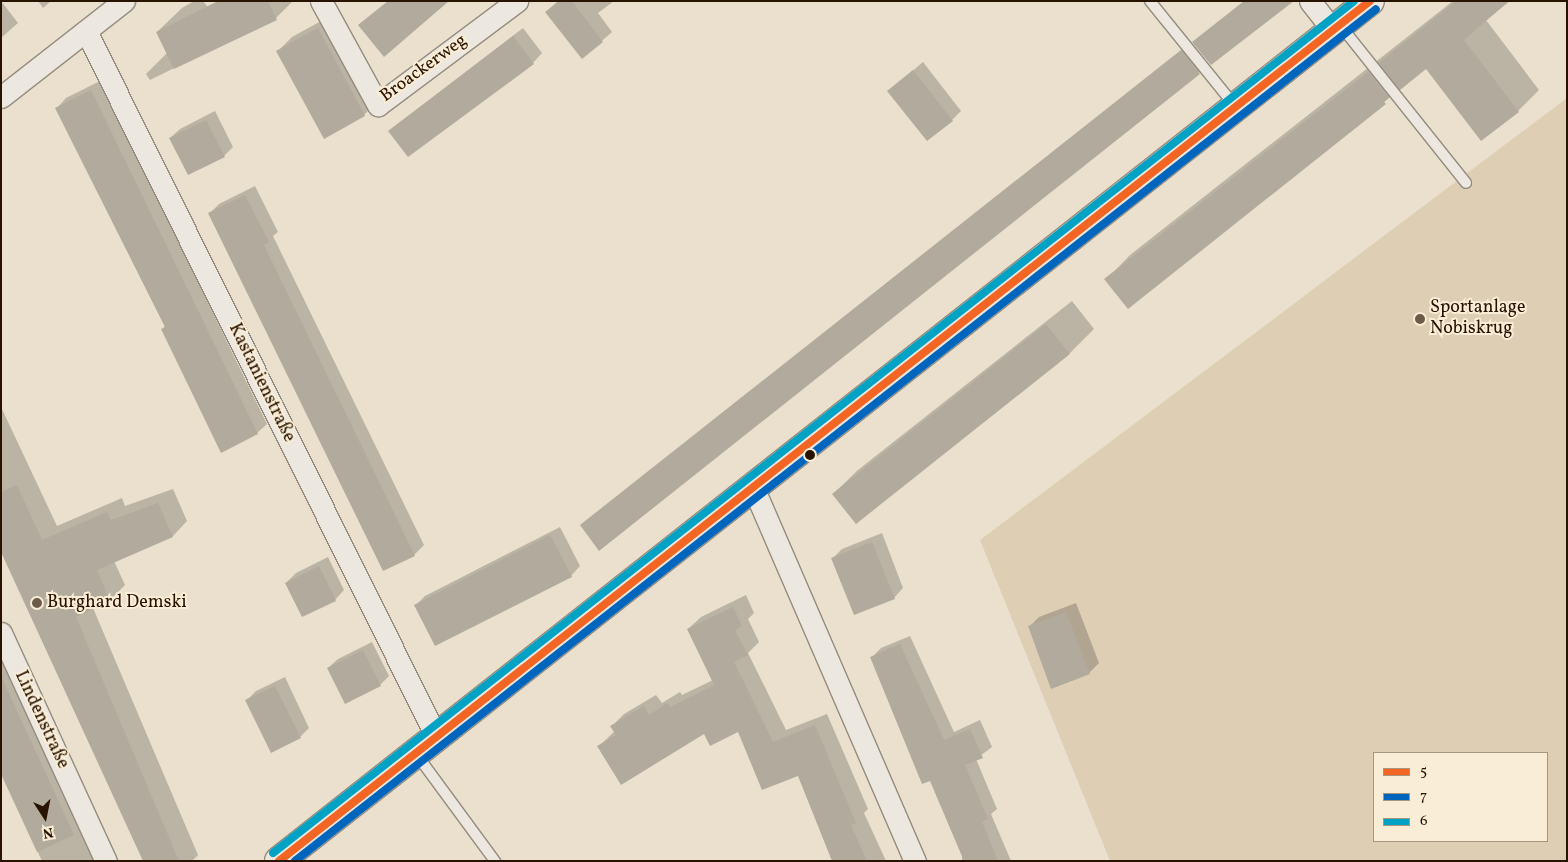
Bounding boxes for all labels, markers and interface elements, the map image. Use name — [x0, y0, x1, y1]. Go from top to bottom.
street label: Broackerweg — [376, 30, 472, 108]
place label: Sportanlage Nobiskrug — [1430, 298, 1525, 340]
marker: Sportanlage Nobiskrug — [1414, 313, 1426, 325]
street label: Kastanienstraße — [223, 320, 299, 446]
unlabelled marker — [805, 450, 815, 460]
place label: Burghard Demski — [47, 592, 187, 614]
marker: Burghard Demski — [31, 597, 43, 609]
street label: Lindenstraße — [9, 668, 73, 772]
legend — [1373, 752, 1548, 842]
text: 5 — [1420, 761, 1427, 782]
text: 7 — [1420, 786, 1427, 807]
north arrow — [20, 792, 70, 842]
text: 6 — [1420, 811, 1428, 832]
text: N — [41, 822, 55, 843]

